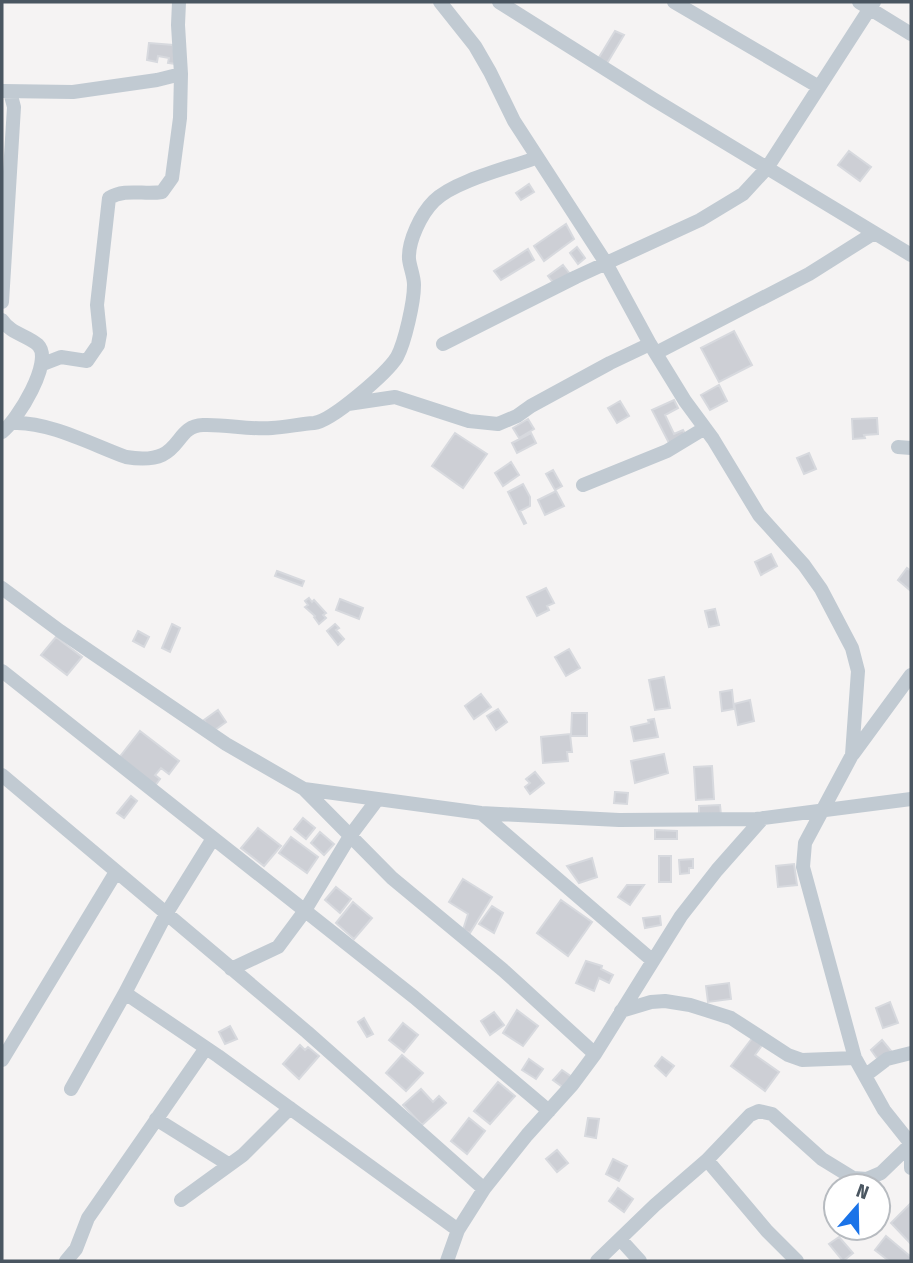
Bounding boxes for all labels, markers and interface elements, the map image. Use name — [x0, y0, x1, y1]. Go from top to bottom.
north arrow — [822, 1172, 892, 1242]
text: N — [853, 1179, 872, 1204]

